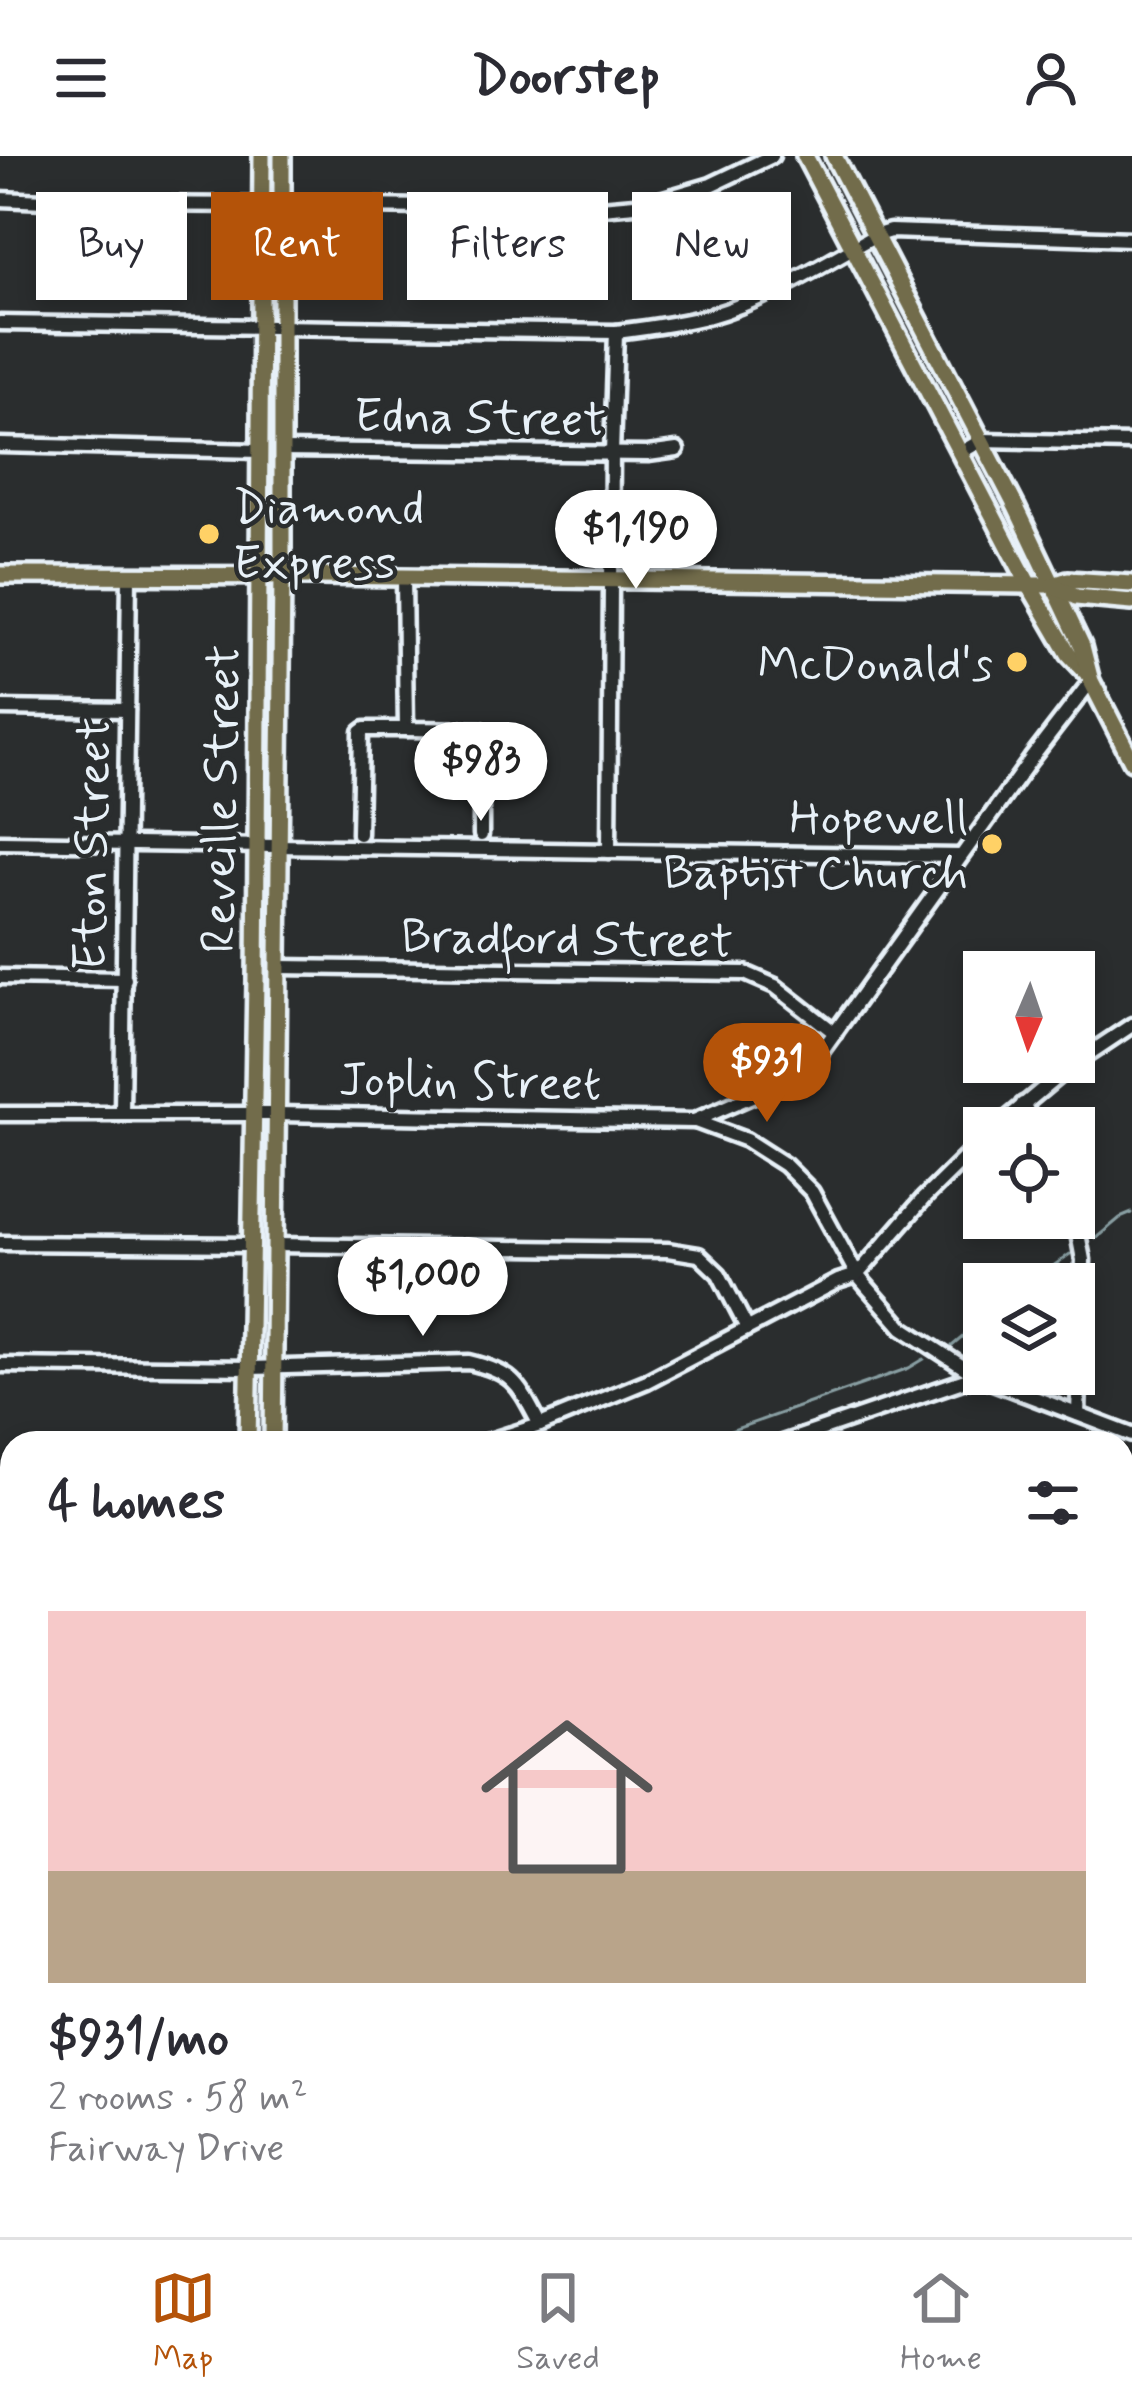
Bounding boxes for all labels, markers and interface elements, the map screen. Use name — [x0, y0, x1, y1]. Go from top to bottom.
text: Doorstep — [472, 43, 660, 114]
icon: menu — [48, 45, 114, 111]
icon: person — [1018, 45, 1084, 111]
chip: Buy — [36, 192, 187, 300]
chip: Rent — [211, 192, 383, 300]
chip: Filters — [407, 192, 608, 300]
chip: New — [632, 192, 791, 300]
street label: Edna Street — [353, 386, 606, 453]
place label: Diamond Express — [233, 478, 424, 596]
pin: $1,190 — [538, 490, 734, 592]
text: $1,190 — [582, 503, 690, 554]
marker: Diamond Express — [196, 521, 222, 547]
place label: McDonald's — [757, 634, 993, 697]
street label: Reveille Street — [188, 644, 257, 954]
marker: McDonald's — [1004, 649, 1030, 675]
street label: Eton Street — [60, 717, 127, 971]
pin: $983 — [410, 722, 552, 824]
text: $983 — [441, 735, 521, 786]
place label: Hopewell Baptist Church — [663, 788, 968, 906]
marker: Hopewell Baptist Church — [979, 831, 1005, 857]
street label: Bradford Street — [400, 906, 733, 978]
north arrow — [963, 951, 1095, 1083]
map controls — [963, 951, 1095, 1395]
pin: $931 — [696, 1023, 838, 1125]
text: $931 — [730, 1036, 804, 1087]
street label: Joplin Street — [338, 1050, 602, 1117]
button: locate — [963, 1107, 1095, 1239]
pin: $1,000 — [325, 1237, 521, 1339]
text: $1,000 — [365, 1250, 481, 1301]
button: layers — [963, 1263, 1095, 1395]
text: 4 homes — [48, 1470, 225, 1536]
icon: filters — [1020, 1470, 1086, 1536]
icon: home — [459, 1689, 675, 1905]
text: $931/mo — [48, 2007, 229, 2073]
text: 2 rooms · 58 m² — [48, 2073, 308, 2124]
text: Fairway Drive — [48, 2124, 284, 2175]
tab: Map — [150, 2265, 216, 2381]
tab: Saved — [516, 2265, 600, 2381]
tab: Home — [900, 2265, 982, 2381]

